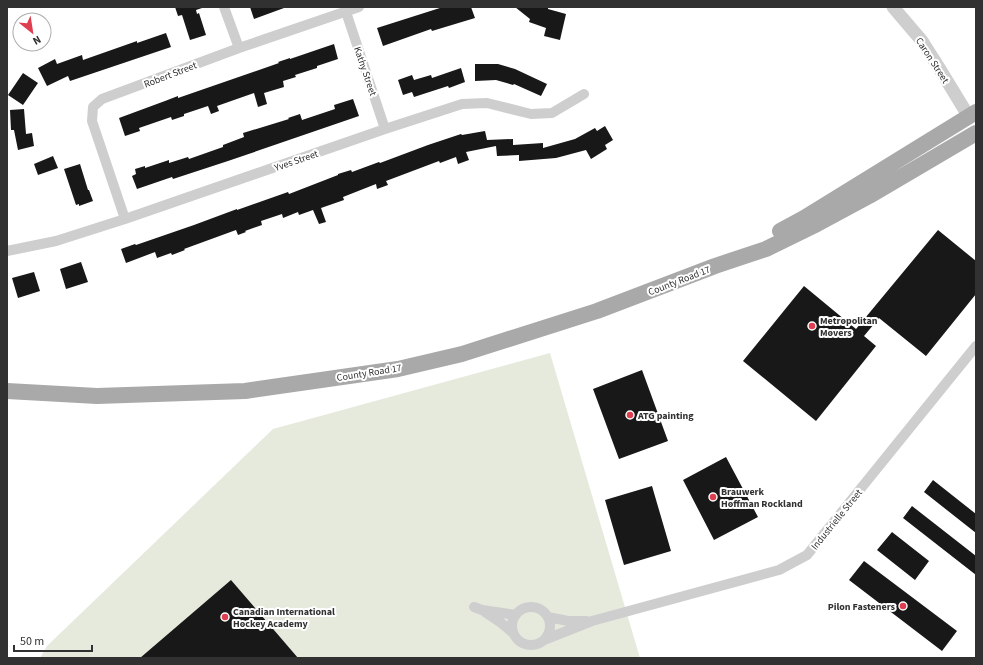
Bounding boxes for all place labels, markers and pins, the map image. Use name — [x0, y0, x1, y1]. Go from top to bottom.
place label: Metropolitan Movers — [820, 314, 878, 340]
marker: Metropolitan Movers — [807, 321, 817, 331]
place label: ATG painting — [637, 409, 694, 423]
marker: ATG painting — [625, 410, 635, 420]
place label: Brauwerk Hoffman Rockland — [721, 485, 803, 511]
marker: Brauwerk Hoffman Rockland — [708, 492, 718, 502]
place label: Pilon Fasteners — [828, 600, 896, 614]
marker: Pilon Fasteners — [898, 601, 908, 611]
place label: Canadian International Hockey Academy — [233, 605, 335, 631]
marker: Canadian International Hockey Academy — [220, 612, 230, 622]

